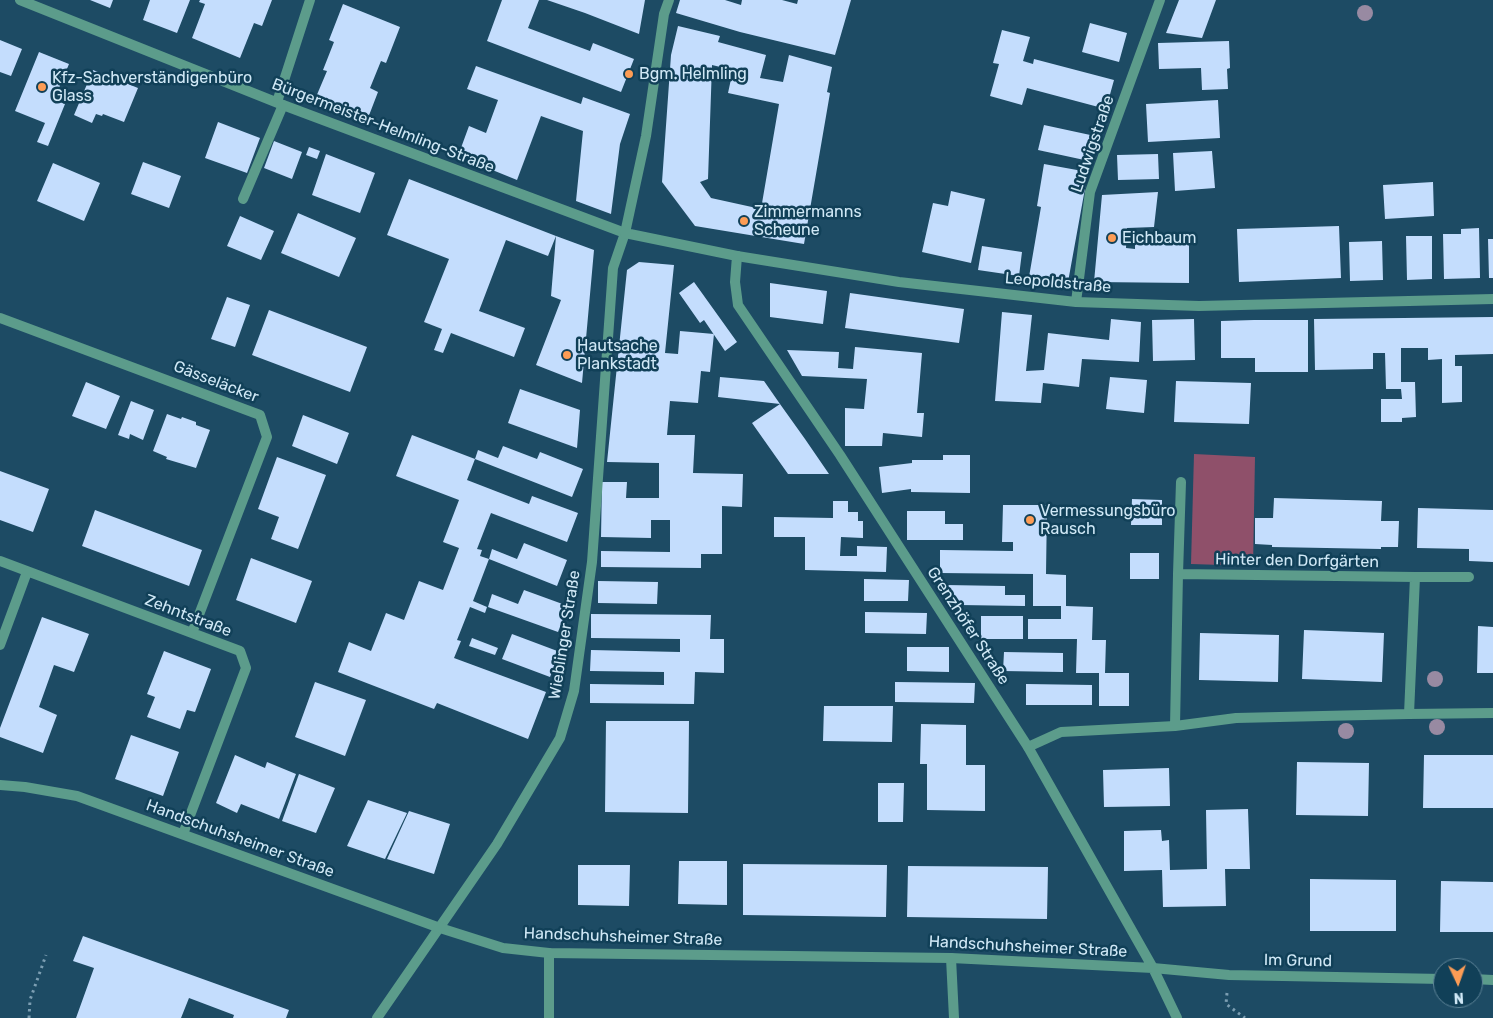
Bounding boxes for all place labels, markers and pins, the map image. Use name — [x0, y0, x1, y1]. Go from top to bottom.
place label: Bgm. Helmling — [639, 64, 747, 84]
place label: Kfz-Sachverständigenbüro Glass — [52, 68, 252, 106]
marker: Bgm. Helmling — [623, 68, 635, 80]
marker: Kfz-Sachverständigenbüro Glass — [36, 81, 48, 93]
place label: Zimmermanns Scheune — [754, 202, 862, 240]
marker: Zimmermanns Scheune — [738, 215, 750, 227]
place label: Eichbaum — [1122, 228, 1196, 248]
marker: Eichbaum — [1106, 232, 1118, 244]
place label: Hautsache Plankstadt — [577, 336, 658, 374]
marker: Hautsache Plankstadt — [561, 349, 573, 361]
place label: Vermessungsbüro Rausch — [1040, 501, 1175, 539]
marker: Vermessungsbüro Rausch — [1024, 514, 1036, 526]

